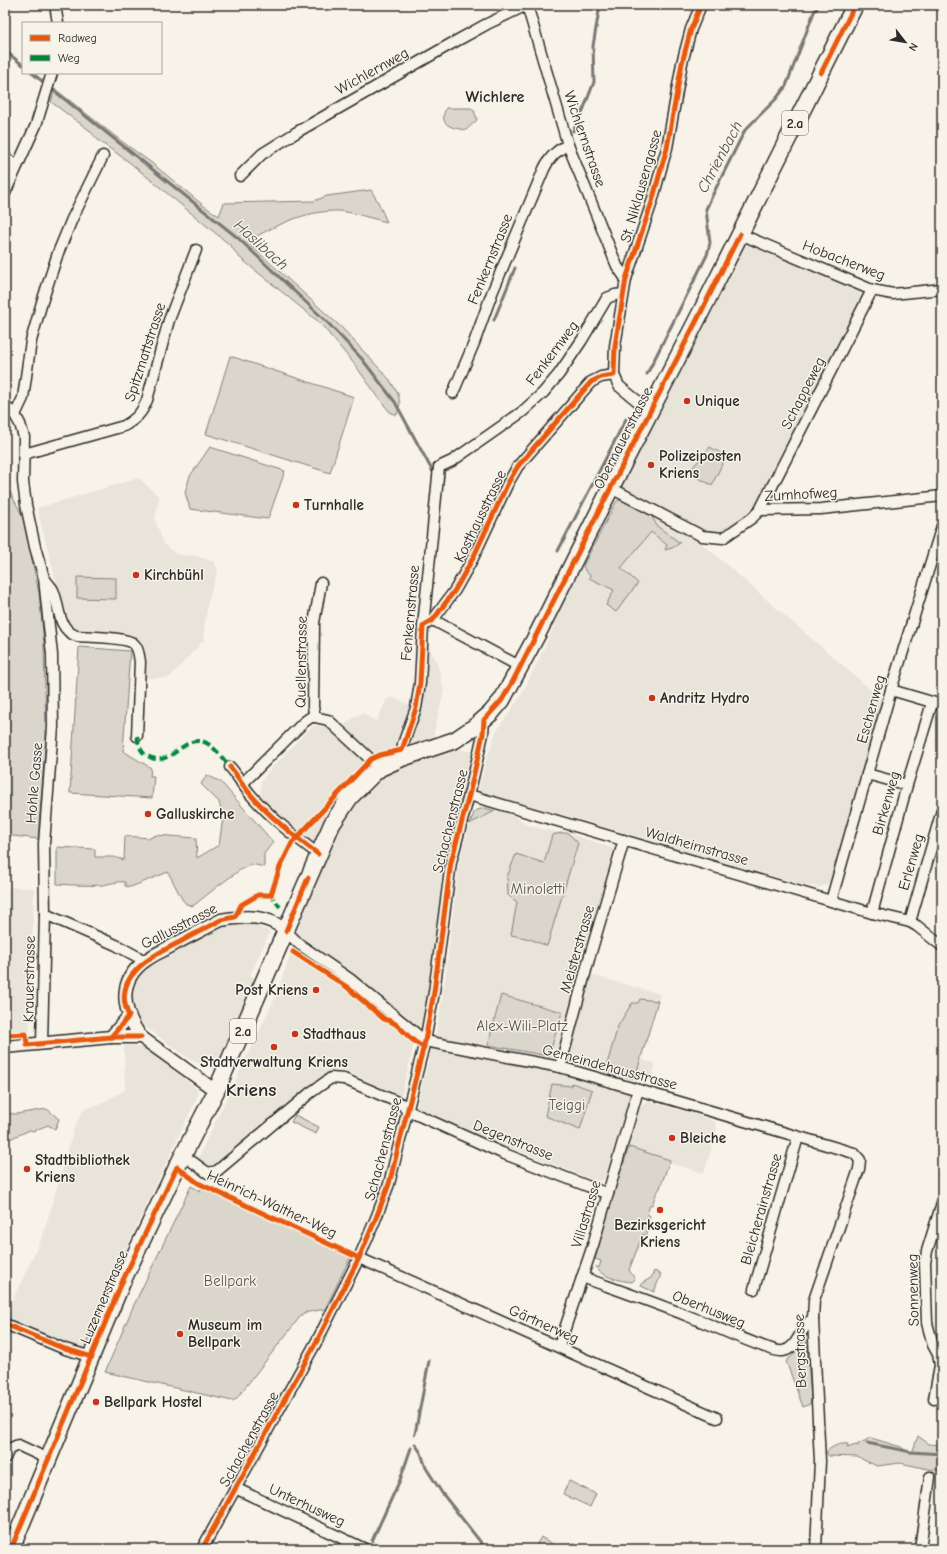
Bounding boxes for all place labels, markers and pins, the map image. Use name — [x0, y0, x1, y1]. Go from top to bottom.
place label: Unique — [695, 392, 740, 410]
marker: Unique — [682, 396, 692, 406]
place label: Polizeiposten Kriens — [659, 447, 741, 482]
marker: Polizeiposten Kriens — [646, 460, 656, 470]
place label: Turnhalle — [304, 496, 364, 514]
marker: Turnhalle — [291, 500, 301, 510]
place label: Kirchbühl — [144, 566, 204, 584]
marker: Kirchbühl — [131, 570, 141, 580]
place label: Andritz Hydro — [660, 689, 750, 707]
marker: Andritz Hydro — [647, 693, 657, 703]
place label: Galluskirche — [156, 805, 234, 823]
marker: Galluskirche — [143, 809, 153, 819]
place label: Post Kriens — [235, 981, 308, 999]
marker: Post Kriens — [311, 985, 321, 995]
place label: Stadthaus — [303, 1025, 366, 1043]
marker: Stadthaus — [290, 1029, 300, 1039]
marker: Stadtverwaltung Kriens — [269, 1042, 279, 1052]
place label: Stadtverwaltung Kriens — [200, 1053, 348, 1071]
place label: Bleiche — [680, 1129, 726, 1147]
marker: Bleiche — [667, 1133, 677, 1143]
place label: Stadtbibliothek Kriens — [35, 1151, 131, 1186]
marker: Stadtbibliothek Kriens — [22, 1164, 32, 1174]
marker: Bezirksgericht Kriens — [655, 1205, 665, 1215]
place label: Bezirksgericht Kriens — [614, 1216, 707, 1251]
place label: Museum im Bellpark — [188, 1316, 262, 1351]
marker: Museum im Bellpark — [175, 1329, 185, 1339]
place label: Bellpark Hostel — [104, 1393, 202, 1411]
marker: Bellpark Hostel — [91, 1397, 101, 1407]

